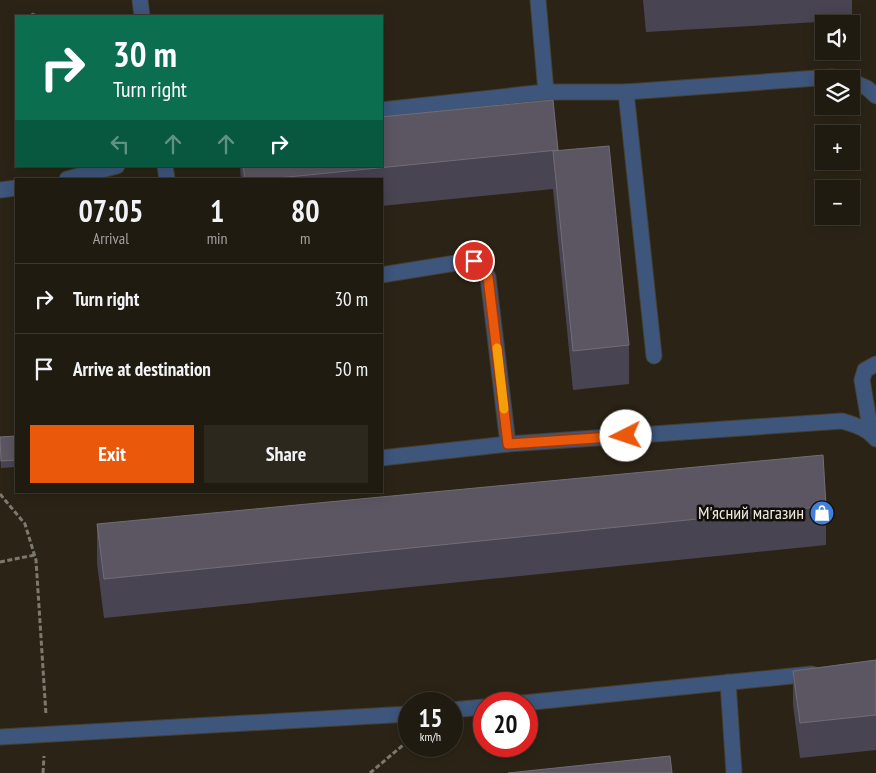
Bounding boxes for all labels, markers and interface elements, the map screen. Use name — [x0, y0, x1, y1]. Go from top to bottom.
map controls — [815, 15, 860, 225]
button: sound — [815, 15, 860, 60]
text: 30 m — [113, 31, 177, 77]
icon: right — [30, 35, 95, 100]
button: layers — [815, 70, 860, 115]
text: Turn right — [113, 75, 187, 103]
button: + — [815, 125, 860, 170]
icon: left — [106, 130, 134, 158]
icon: ahead — [159, 130, 187, 158]
icon: ahead — [212, 130, 240, 158]
icon: right — [265, 130, 293, 158]
button: − — [815, 180, 860, 225]
text: 07:05 — [78, 191, 143, 230]
text: 1 — [210, 191, 224, 230]
text: 80 — [291, 191, 320, 230]
text: Arrival — [93, 228, 129, 248]
text: min — [207, 228, 228, 248]
text: m — [300, 228, 310, 248]
pin — [453, 240, 495, 282]
icon: arrive — [460, 247, 488, 275]
icon: right — [30, 285, 58, 313]
text: Turn right — [73, 287, 139, 311]
text: 30 m — [335, 287, 368, 311]
icon: arrive — [30, 355, 58, 383]
text: Arrive at destination — [73, 357, 211, 381]
text: 50 m — [335, 357, 368, 381]
position arrow — [599, 409, 651, 461]
button: Exit — [30, 425, 194, 483]
button: Share — [204, 425, 368, 483]
shop icon: М'ясний магазин — [809, 500, 835, 526]
place label: М'ясний магазин — [698, 501, 804, 524]
speed limit sign: 20 — [473, 692, 538, 757]
text: 15 — [419, 702, 442, 734]
text: km/h — [420, 729, 441, 744]

